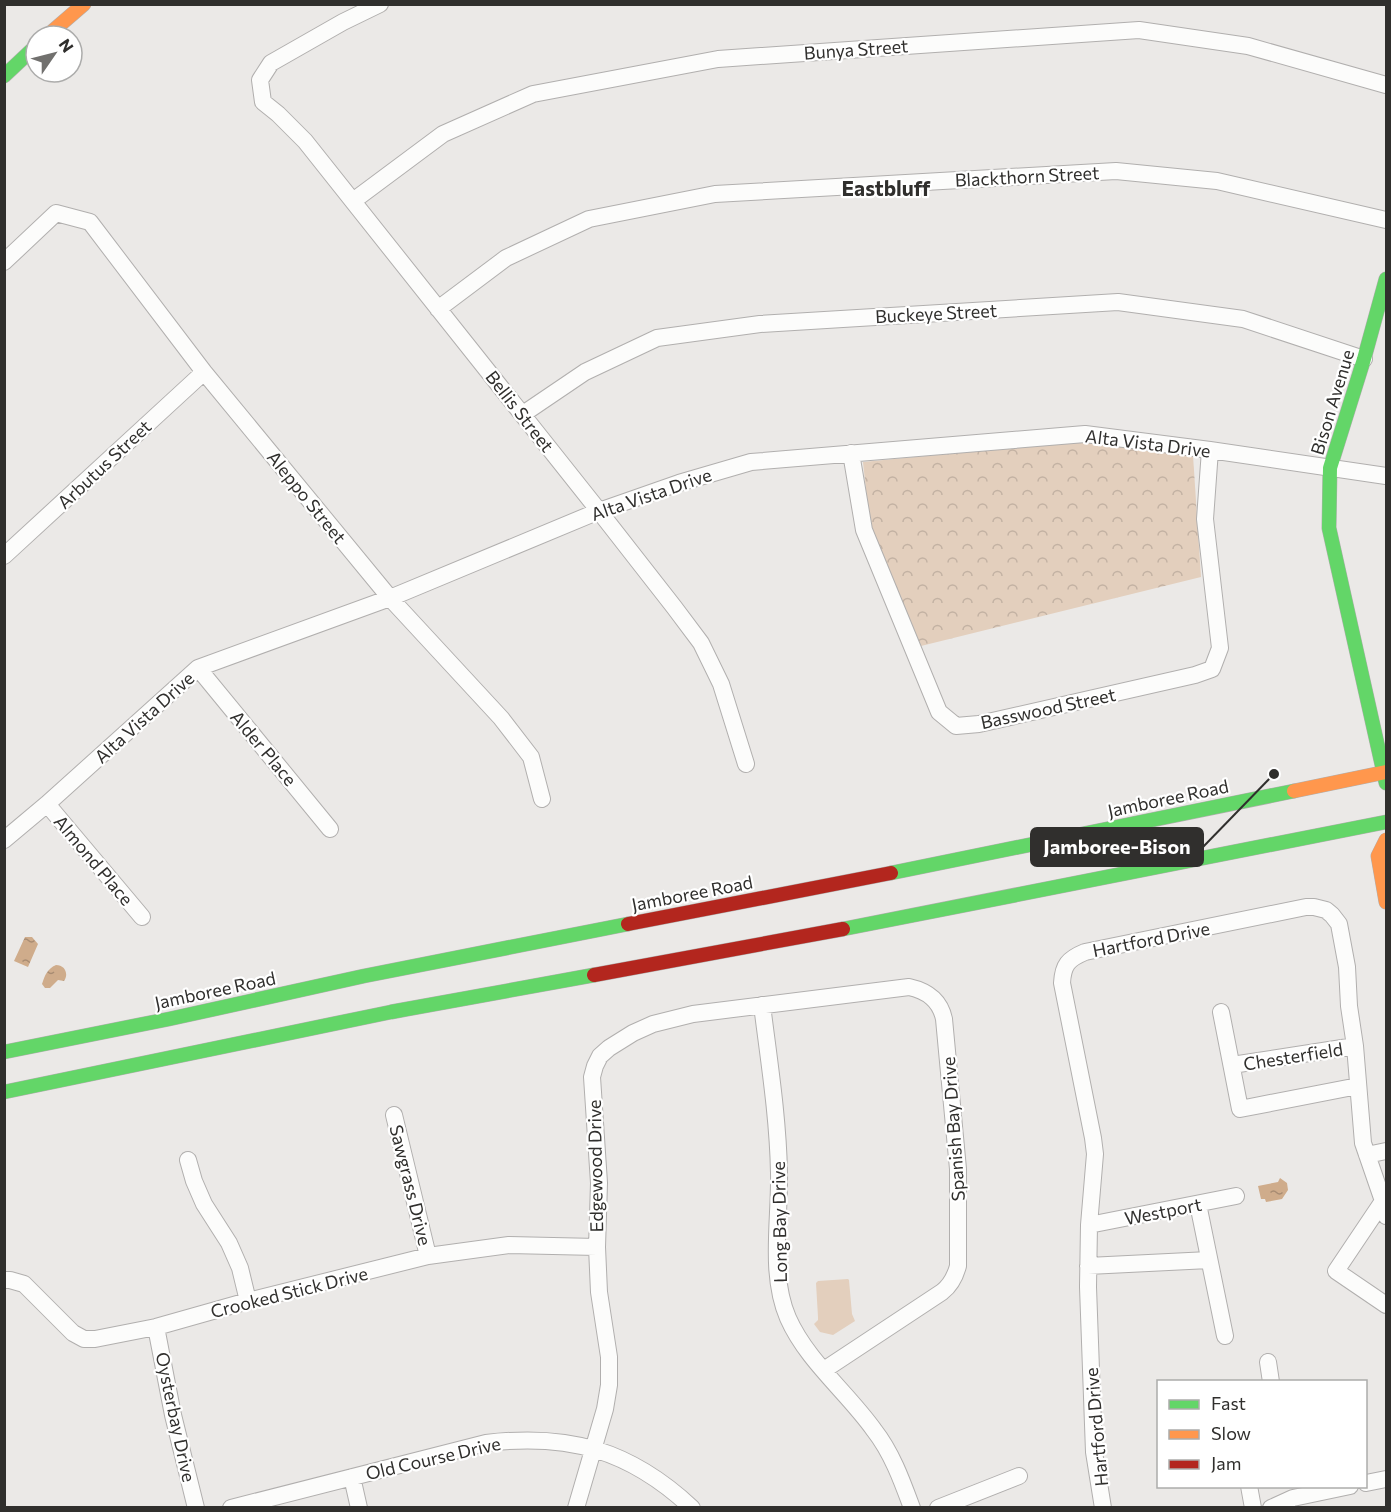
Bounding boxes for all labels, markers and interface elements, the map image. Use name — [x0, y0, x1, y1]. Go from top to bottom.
north arrow — [24, 24, 84, 84]
street label: Bunya Street — [803, 34, 909, 64]
text: N — [55, 35, 78, 55]
street label: Blackthorn Street — [954, 161, 1100, 191]
district label: Eastbluff — [842, 175, 931, 200]
street label: Buckeye Street — [875, 299, 997, 327]
street label: Bison Avenue — [1306, 347, 1358, 457]
street label: Bellis Street — [481, 366, 559, 456]
street label: Arbutus Street — [53, 415, 155, 513]
street label: Alta Vista Drive — [1084, 424, 1212, 462]
street label: Aleppo Street — [263, 446, 351, 548]
street label: Alta Vista Drive — [588, 463, 714, 525]
street label: Alta Vista Drive — [90, 667, 198, 767]
street label: Basswood Street — [978, 683, 1118, 733]
street label: Alder Place — [226, 706, 302, 790]
street label: Jamboree Road — [1105, 774, 1231, 822]
street label: Almond Place — [50, 810, 138, 910]
callout: Jamboree-Bison — [1031, 828, 1203, 866]
text: Jamboree-Bison — [1043, 834, 1191, 858]
street label: Jamboree Road — [629, 870, 755, 916]
street label: Hartford Drive — [1090, 917, 1212, 961]
street label: Jamboree Road — [152, 966, 278, 1014]
street label: Chesterfield — [1242, 1037, 1344, 1075]
street label: Spanish Bay Drive — [937, 1056, 969, 1202]
street label: Edgewood Drive — [583, 1099, 607, 1233]
street label: Sawgrass Drive — [385, 1122, 437, 1248]
street label: Long Bay Drive — [767, 1161, 791, 1283]
street label: Westport — [1123, 1193, 1203, 1229]
street label: Crooked Stick Drive — [208, 1262, 370, 1322]
street label: Oysterbay Drive — [152, 1350, 200, 1484]
street label: Hartford Drive — [1080, 1367, 1112, 1487]
legend — [1157, 1380, 1367, 1488]
text: Fast — [1211, 1392, 1246, 1414]
text: Slow — [1211, 1422, 1251, 1444]
street label: Old Course Drive — [363, 1432, 503, 1484]
text: Jam — [1211, 1452, 1241, 1474]

